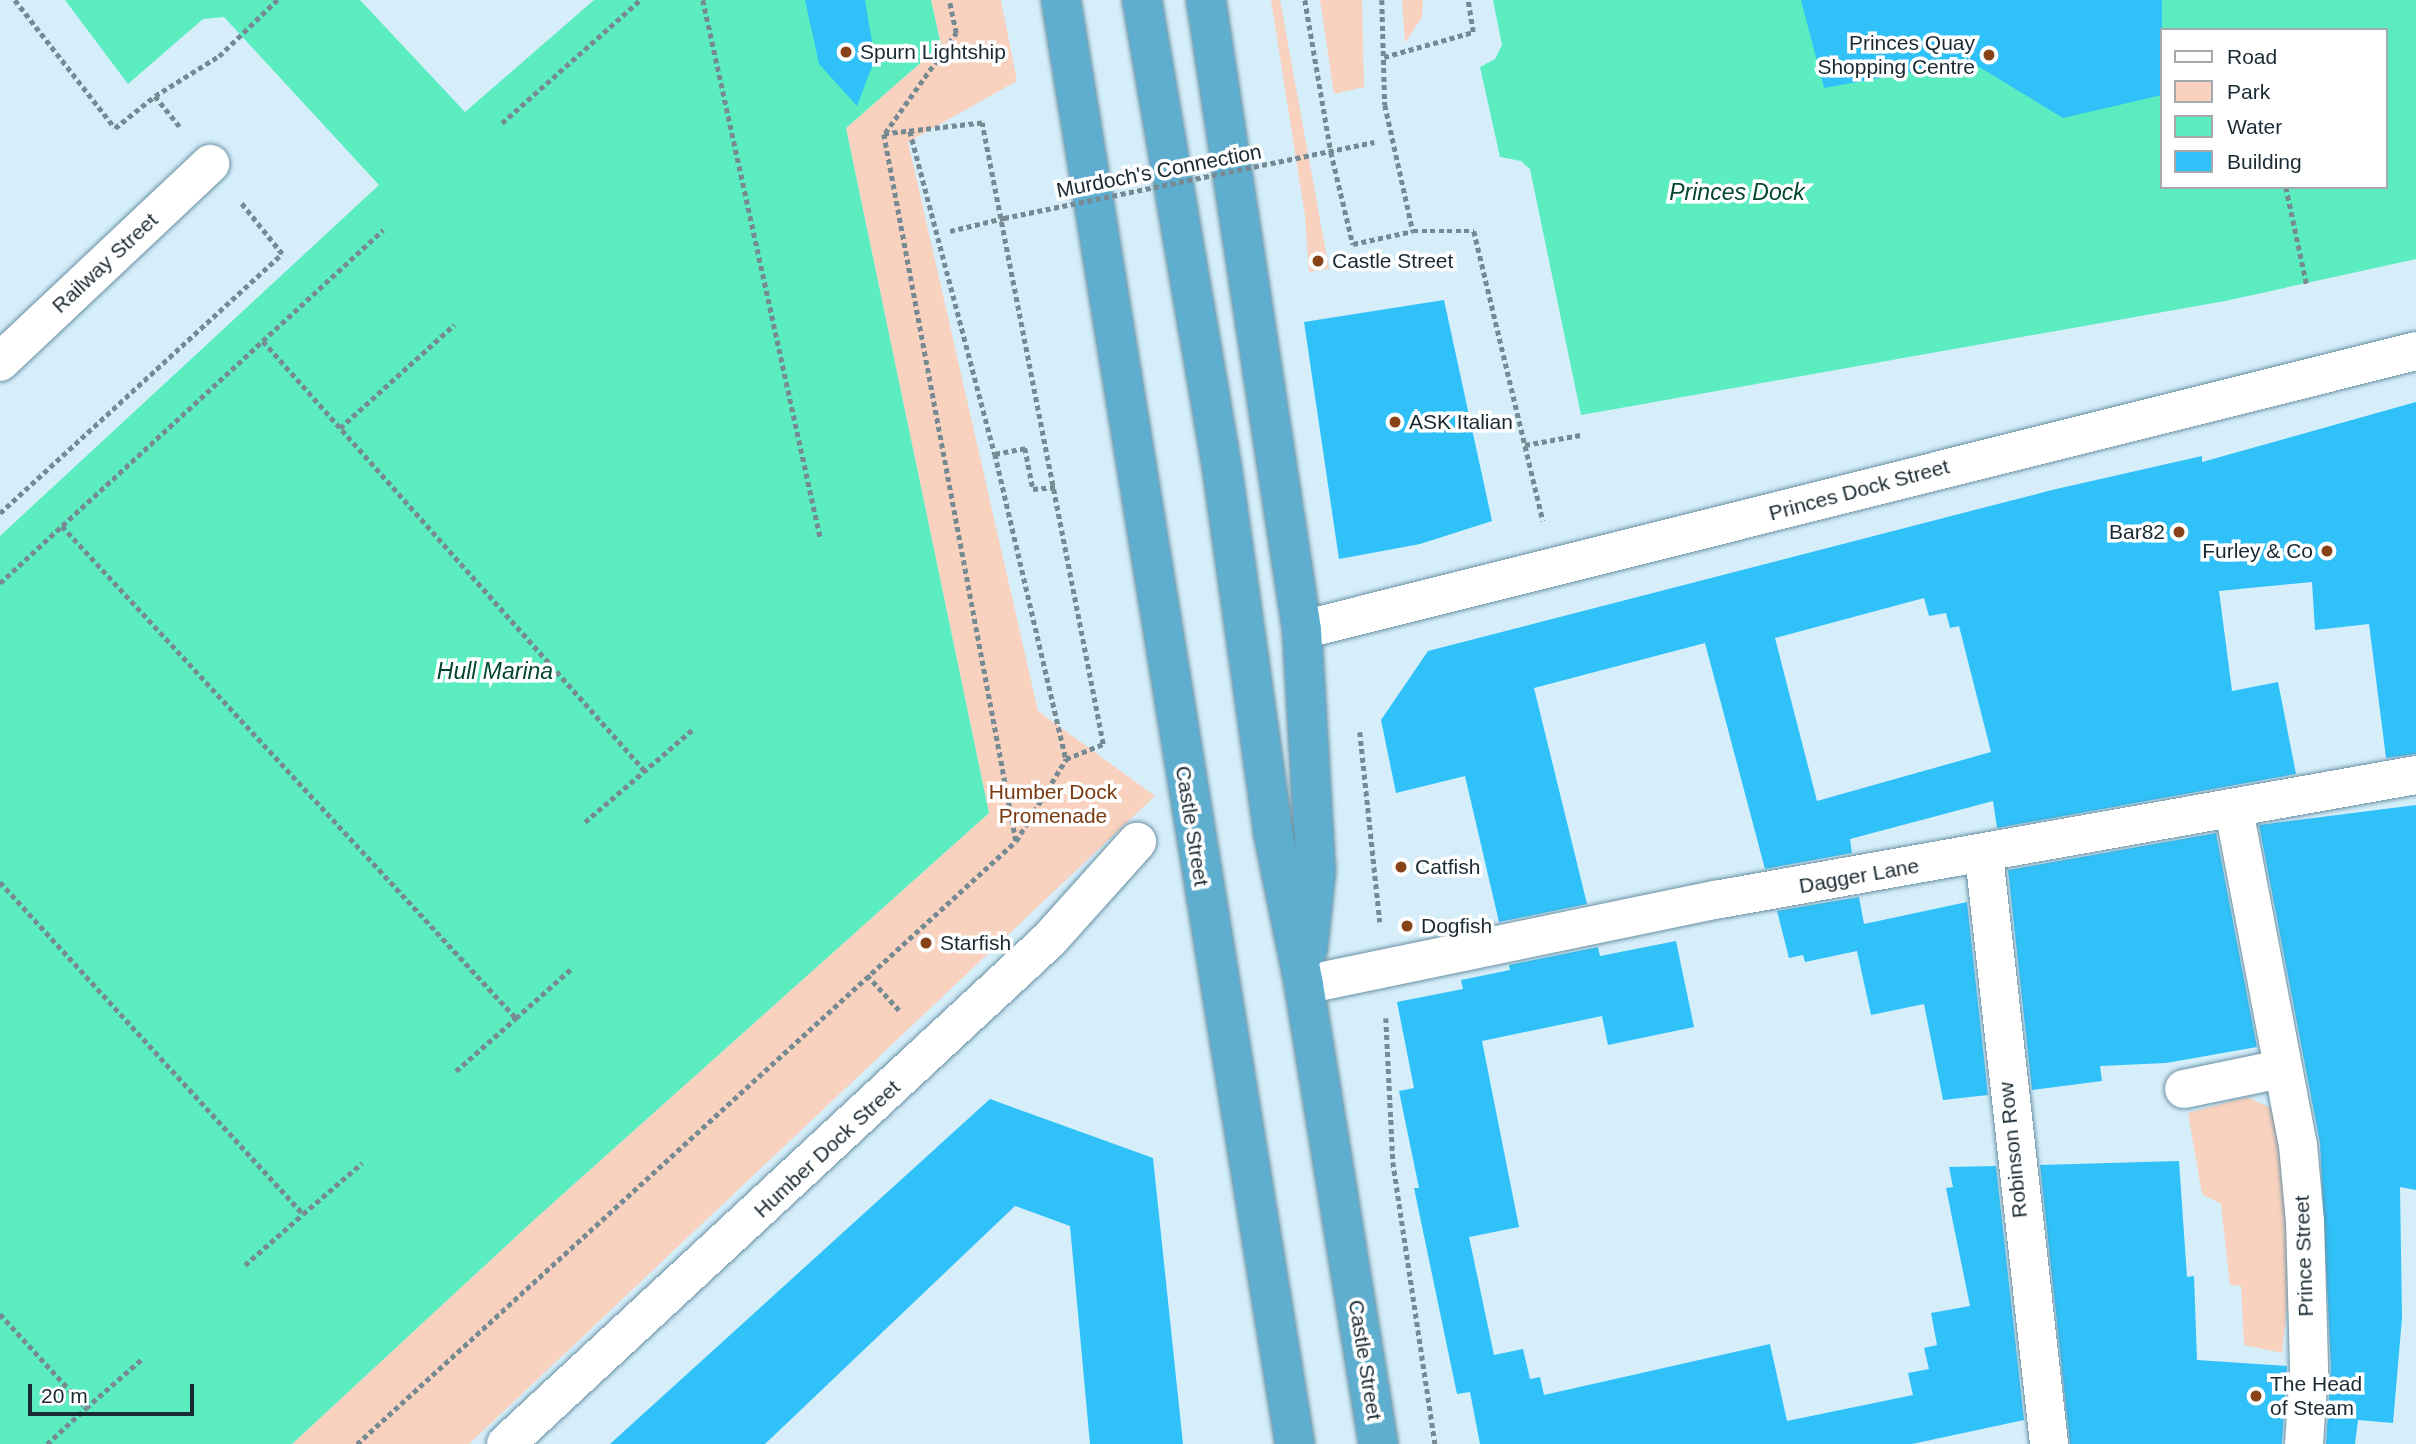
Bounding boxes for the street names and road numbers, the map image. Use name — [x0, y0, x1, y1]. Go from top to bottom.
street label: Murdoch's Connection — [1054, 139, 1264, 203]
street label: Railway Street — [47, 208, 163, 318]
street label: Princes Dock Street — [1766, 454, 1952, 526]
street label: Castle Street — [1170, 764, 1214, 888]
street label: Dagger Lane — [1797, 853, 1921, 899]
street label: Humber Dock Street — [749, 1075, 905, 1223]
street label: Robinson Row — [1993, 1081, 2033, 1219]
street label: Prince Street — [2289, 1195, 2319, 1317]
street label: Castle Street — [1343, 1298, 1387, 1422]

